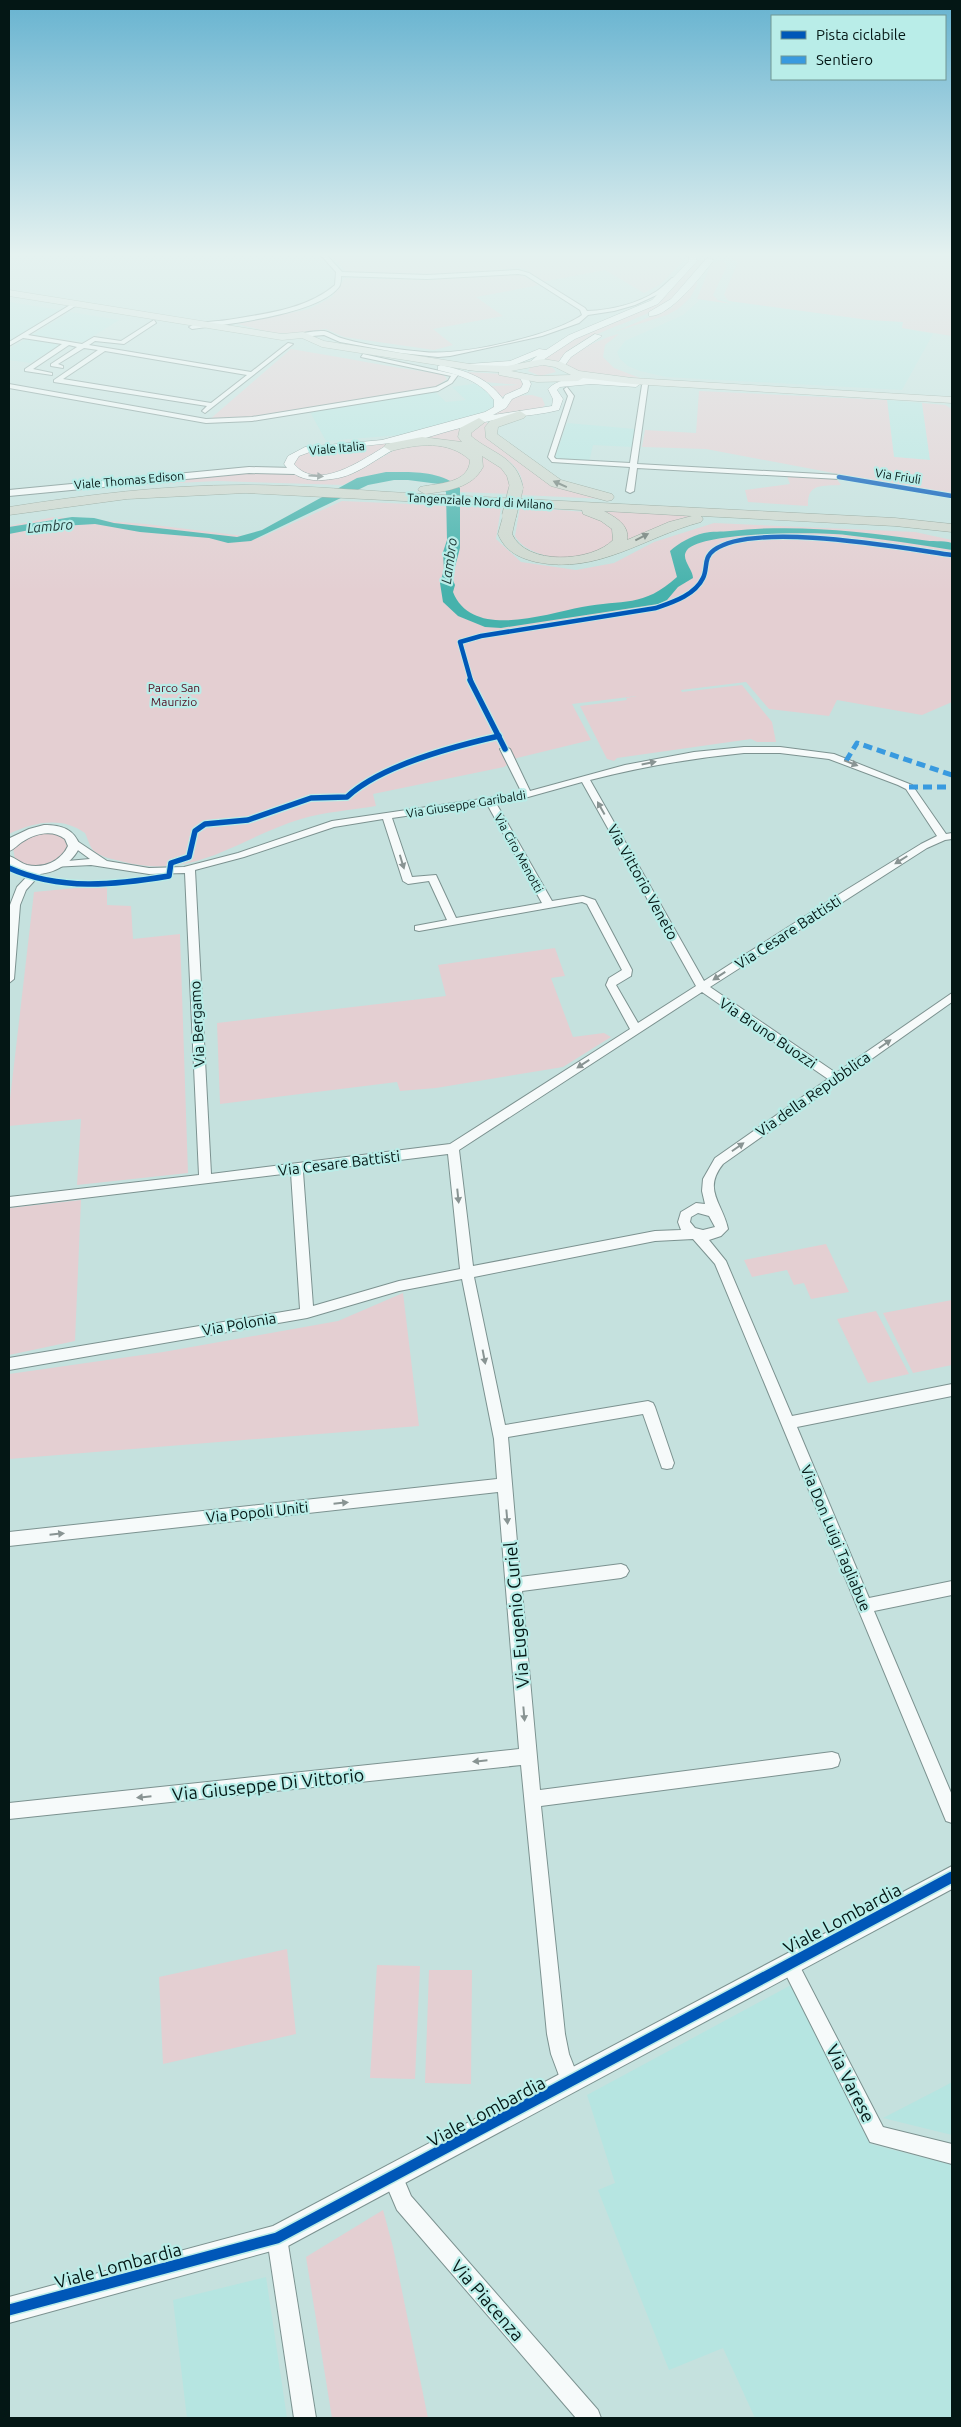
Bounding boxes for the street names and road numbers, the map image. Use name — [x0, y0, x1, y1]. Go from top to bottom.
street label: Viale Italia — [309, 439, 365, 457]
street label: Via Friuli — [874, 466, 922, 486]
street label: Viale Thomas Edison — [74, 469, 184, 491]
street label: Tangenziale Nord di Milano — [407, 491, 553, 511]
street label: Via Giuseppe Garibaldi — [405, 788, 527, 820]
street label: Via Ciro Menotti — [492, 812, 546, 895]
street label: Via Vittorio Veneto — [604, 821, 682, 943]
street label: Via Cesare Battisti — [732, 891, 844, 973]
street label: Via Bergamo — [186, 980, 208, 1068]
street label: Via Bruno Buozzi — [716, 994, 820, 1072]
street label: Via della Repubblica — [753, 1048, 873, 1140]
street label: Via Cesare Battisti — [277, 1147, 401, 1179]
street label: Via Polonia — [201, 1309, 277, 1339]
street label: Via Don Luigi Tagliabue — [798, 1463, 874, 1613]
street label: Via Popoli Uniti — [205, 1498, 309, 1526]
street label: Via Eugenio Curiel — [500, 1541, 532, 1689]
street label: Via Giuseppe Di Vittorio — [171, 1764, 365, 1804]
street label: Viale Lombardia — [780, 1879, 904, 1957]
street label: Via Varese — [823, 2041, 879, 2125]
street label: Viale Lombardia — [424, 2072, 548, 2150]
street label: Viale Lombardia — [52, 2238, 184, 2292]
street label: Via Piacenza — [448, 2256, 528, 2344]

